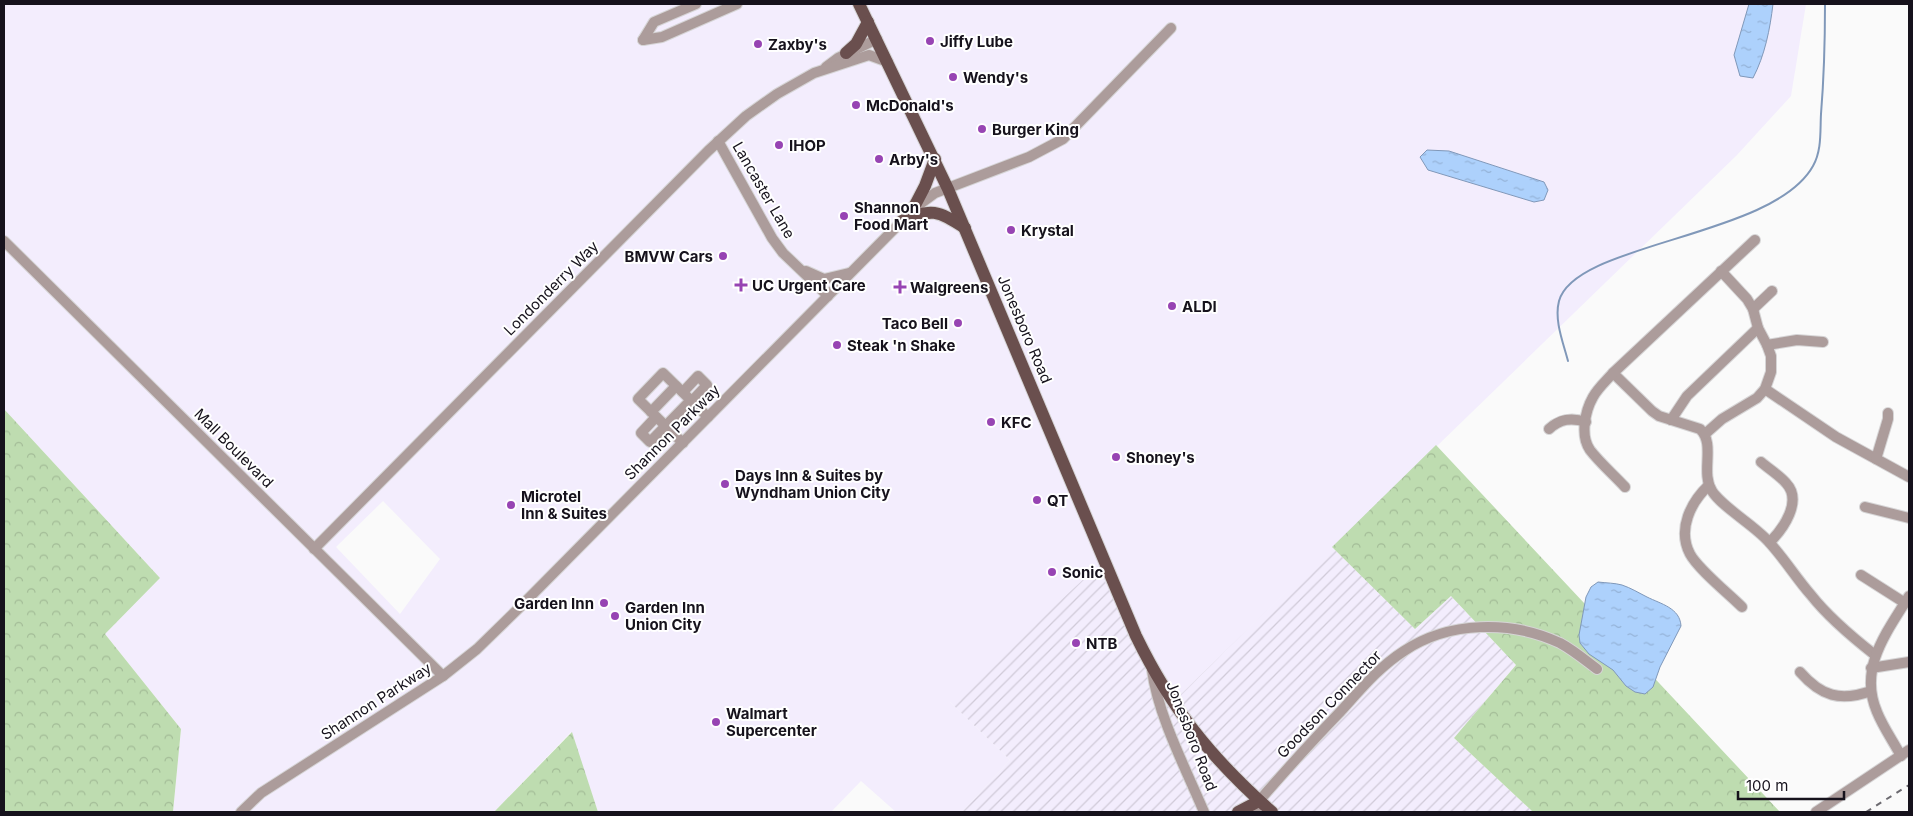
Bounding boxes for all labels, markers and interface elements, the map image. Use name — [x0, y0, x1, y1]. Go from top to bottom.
place label: Jiffy Lube — [940, 32, 1013, 51]
place label: Zaxby's — [768, 35, 827, 54]
marker: Jiffy Lube — [924, 35, 936, 47]
marker: Zaxby's — [752, 38, 764, 50]
place label: Wendy's — [963, 68, 1028, 87]
marker: Wendy's — [947, 71, 959, 83]
place label: McDonald's — [866, 96, 954, 115]
marker: McDonald's — [850, 99, 862, 111]
place label: Burger King — [992, 120, 1079, 139]
marker: Burger King — [976, 123, 988, 135]
place label: IHOP — [789, 136, 826, 155]
street label: Lancaster Lane — [729, 138, 799, 242]
marker: IHOP — [773, 139, 785, 151]
place label: Arby's — [889, 150, 938, 169]
marker: Arby's — [873, 153, 885, 165]
place label: Shannon Food Mart — [854, 198, 929, 234]
marker: Shannon Food Mart — [838, 210, 850, 222]
place label: Krystal — [1021, 221, 1074, 240]
marker: Krystal — [1005, 224, 1017, 236]
street label: Londonderry Way — [500, 236, 603, 339]
place label: BMVW Cars — [624, 247, 713, 266]
marker: BMVW Cars — [717, 250, 729, 262]
street label: Jonesboro Road — [994, 272, 1056, 386]
place label: UC Urgent Care — [752, 276, 866, 295]
marker: UC Urgent Care — [734, 278, 748, 292]
place label: Walgreens — [910, 278, 988, 297]
marker: Walgreens — [894, 281, 906, 293]
place label: ALDI — [1182, 297, 1217, 316]
marker: ALDI — [1166, 300, 1178, 312]
place label: Taco Bell — [882, 314, 948, 333]
marker: Taco Bell — [952, 317, 964, 329]
place label: Steak 'n Shake — [847, 336, 955, 355]
marker: Steak 'n Shake — [831, 339, 843, 351]
street label: Shannon Parkway — [620, 380, 724, 484]
street label: Mall Boulevard — [190, 404, 278, 492]
place label: KFC — [1001, 413, 1032, 432]
marker: KFC — [985, 416, 997, 428]
place label: Shoney's — [1126, 448, 1195, 467]
marker: Shoney's — [1110, 451, 1122, 463]
place label: Days Inn & Suites by Wyndham Union City — [735, 466, 890, 502]
marker: Days Inn & Suites by Wyndham Union City — [719, 478, 731, 490]
place label: Microtel Inn & Suites — [521, 487, 607, 523]
place label: QT — [1047, 491, 1068, 510]
marker: QT — [1031, 494, 1043, 506]
marker: Microtel Inn & Suites — [505, 499, 517, 511]
place label: Sonic — [1062, 563, 1103, 582]
marker: Sonic — [1046, 566, 1058, 578]
place label: Garden Inn — [514, 594, 594, 613]
marker: Garden Inn — [598, 597, 610, 609]
place label: Garden Inn Union City — [625, 598, 705, 634]
marker: Garden Inn Union City — [609, 610, 621, 622]
place label: NTB — [1086, 634, 1117, 653]
marker: NTB — [1070, 637, 1082, 649]
street label: Goodson Connector — [1273, 646, 1386, 762]
street label: Shannon Parkway — [317, 658, 435, 744]
street label: Jonesboro Road — [1162, 678, 1222, 794]
place label: Walmart Supercenter — [726, 704, 817, 740]
marker: Walmart Supercenter — [710, 716, 722, 728]
scale bar — [1738, 768, 1844, 800]
text: 100 m — [1746, 776, 1788, 795]

